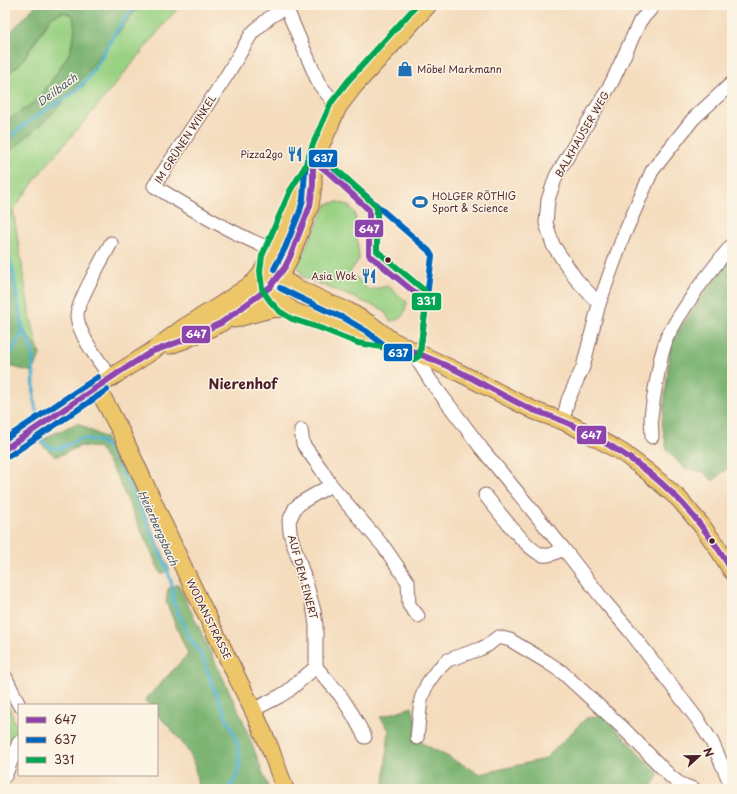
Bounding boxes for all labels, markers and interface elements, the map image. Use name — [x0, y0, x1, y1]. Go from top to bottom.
shop icon: Möbel Markmann — [396, 60, 414, 78]
place label: Möbel Markmann — [417, 61, 502, 76]
water label: Deilbach — [33, 69, 81, 110]
street label: BALKHAUSER WEG — [551, 88, 612, 179]
street label: IM GRÜNEN WINKEL — [150, 91, 219, 186]
restaurant icon: Pizza2go — [286, 145, 304, 163]
place label: Pizza2go — [240, 146, 283, 161]
line badge: 637 — [308, 149, 338, 168]
text: 637 — [313, 149, 333, 166]
place label: HOLGER RÖTHIG Sport & Science — [432, 188, 516, 215]
sports icon: HOLGER RÖTHIG Sport & Science — [411, 193, 429, 211]
line badge: 647 — [354, 219, 384, 238]
text: 647 — [359, 220, 380, 237]
unlabelled marker — [383, 255, 393, 265]
restaurant icon: Asia Wok — [360, 267, 378, 285]
place label: Asia Wok — [311, 268, 358, 283]
line badge: 331 — [411, 292, 442, 311]
text: 331 — [417, 292, 436, 309]
line badge: 647 — [181, 325, 211, 344]
text: 647 — [186, 325, 207, 342]
line badge: 637 — [383, 343, 413, 362]
text: 637 — [388, 344, 408, 361]
district label: Nierenhof — [209, 373, 279, 394]
line badge: 647 — [576, 425, 607, 445]
text: 647 — [581, 426, 602, 443]
water label: Heierbergsbach — [134, 487, 183, 569]
street label: AUF DEM EINERT — [285, 533, 322, 621]
unlabelled marker — [707, 536, 717, 546]
street label: WODANSTRASSE — [183, 576, 236, 662]
legend — [18, 704, 158, 776]
text: 647 — [54, 710, 77, 728]
text: 637 — [54, 730, 77, 748]
north arrow — [679, 736, 719, 776]
text: N — [699, 745, 718, 760]
text: 331 — [54, 750, 74, 768]

